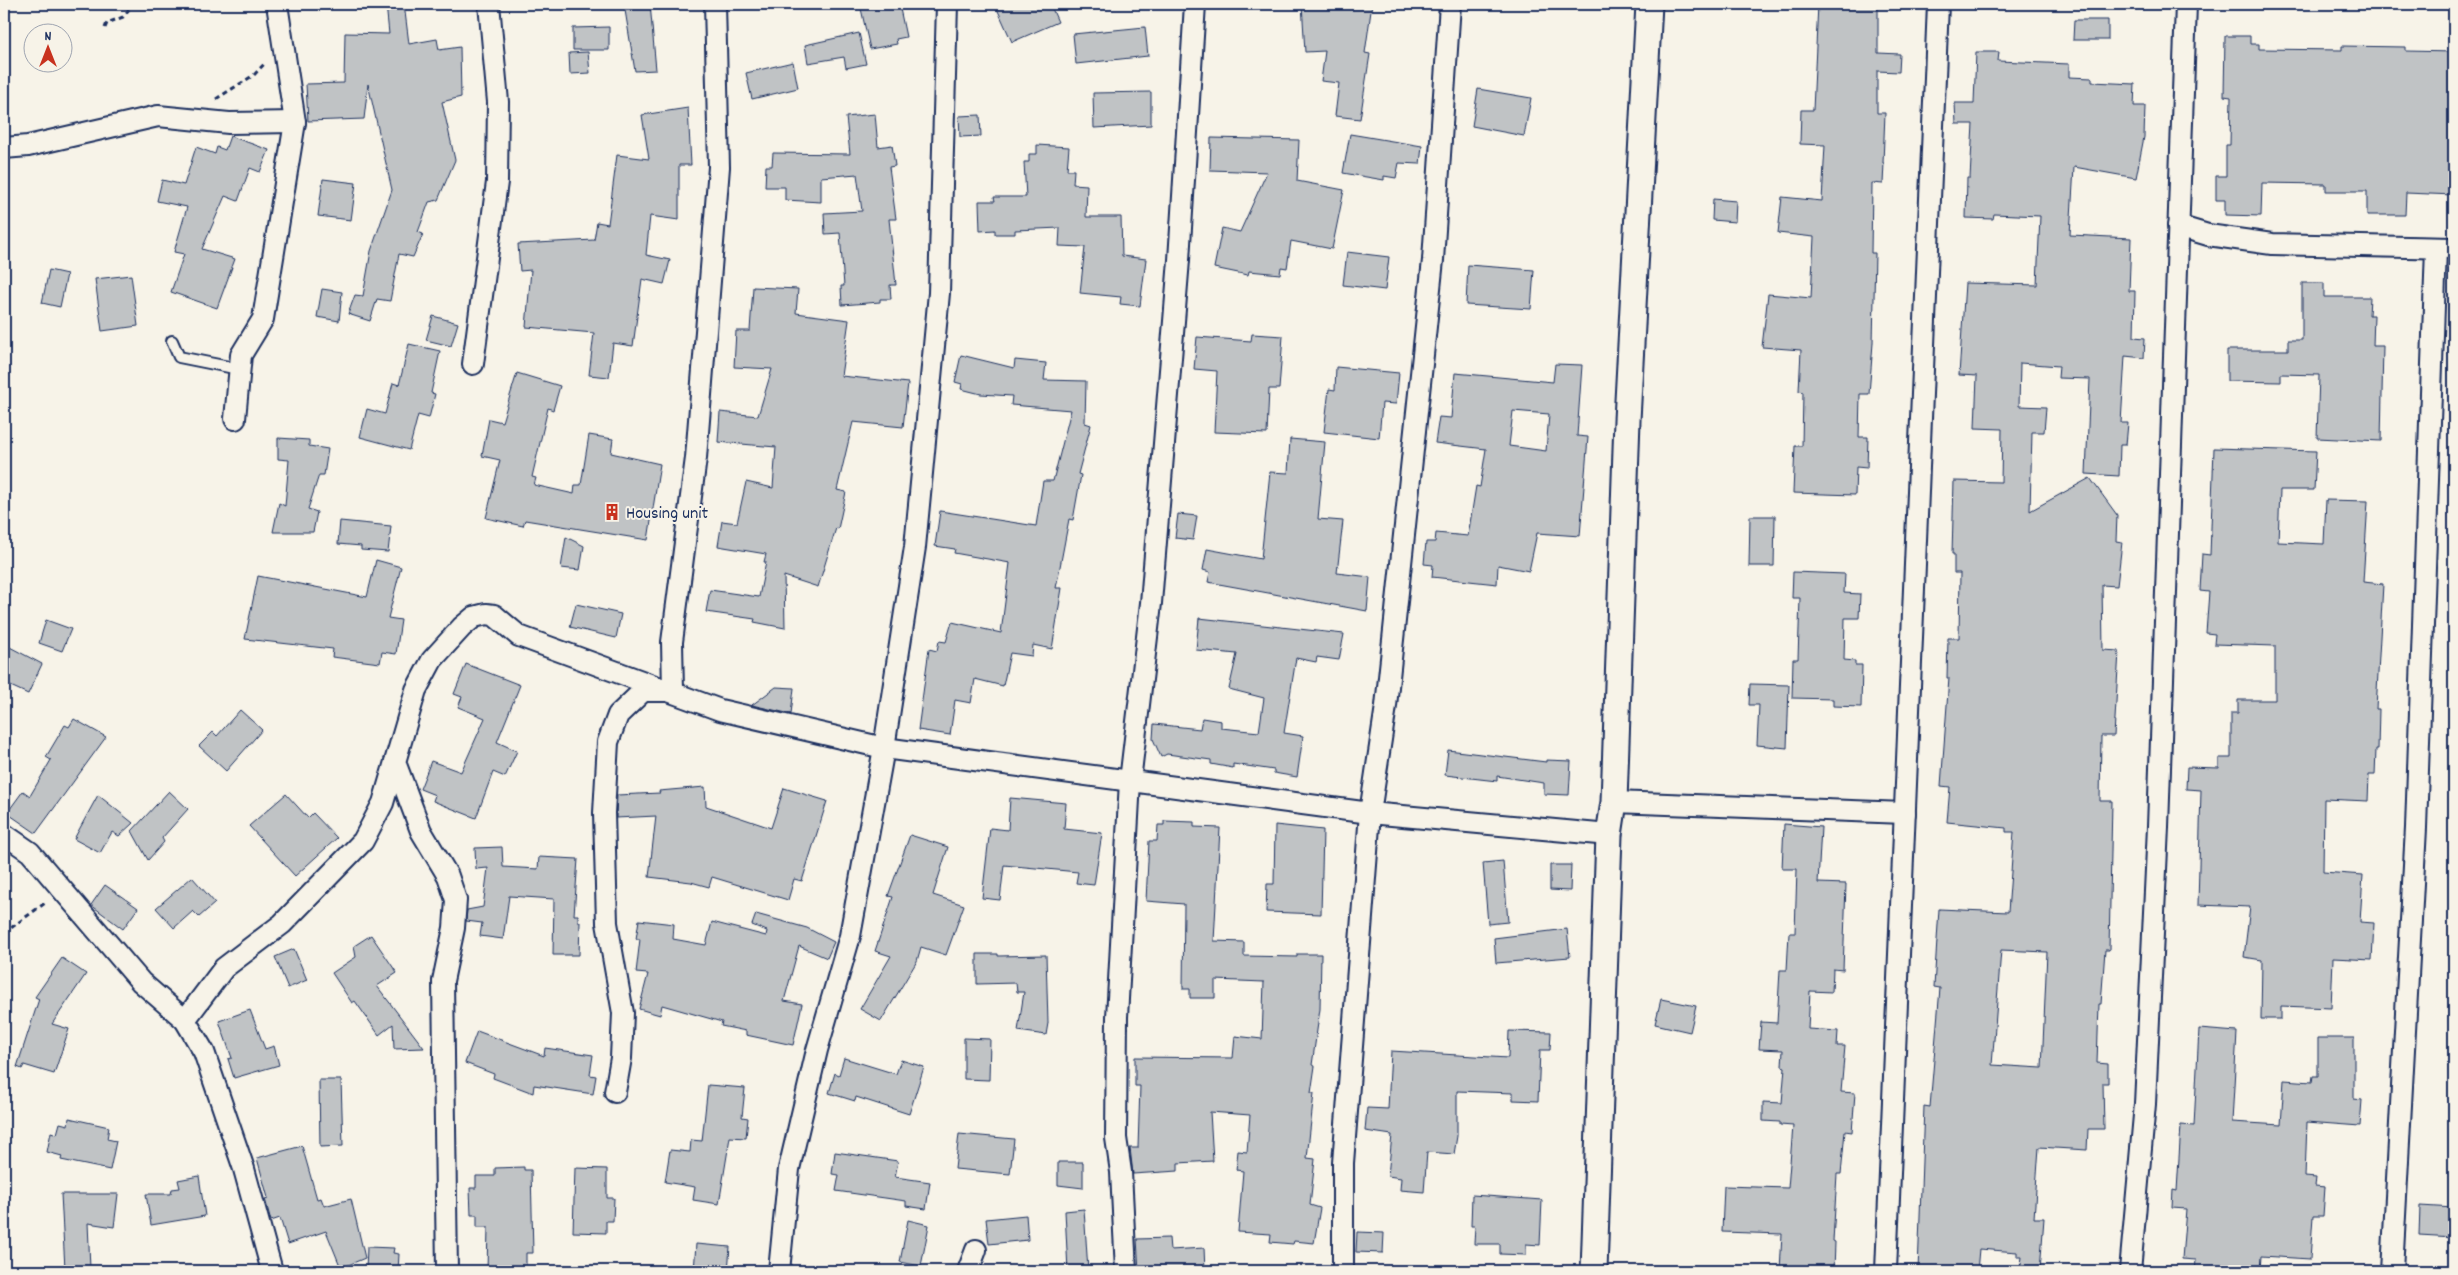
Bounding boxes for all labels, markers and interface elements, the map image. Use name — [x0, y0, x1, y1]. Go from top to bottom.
north arrow — [22, 22, 72, 72]
text: N — [45, 27, 52, 47]
building icon: Housing unit — [602, 502, 622, 522]
place label: Housing unit — [626, 502, 709, 527]

